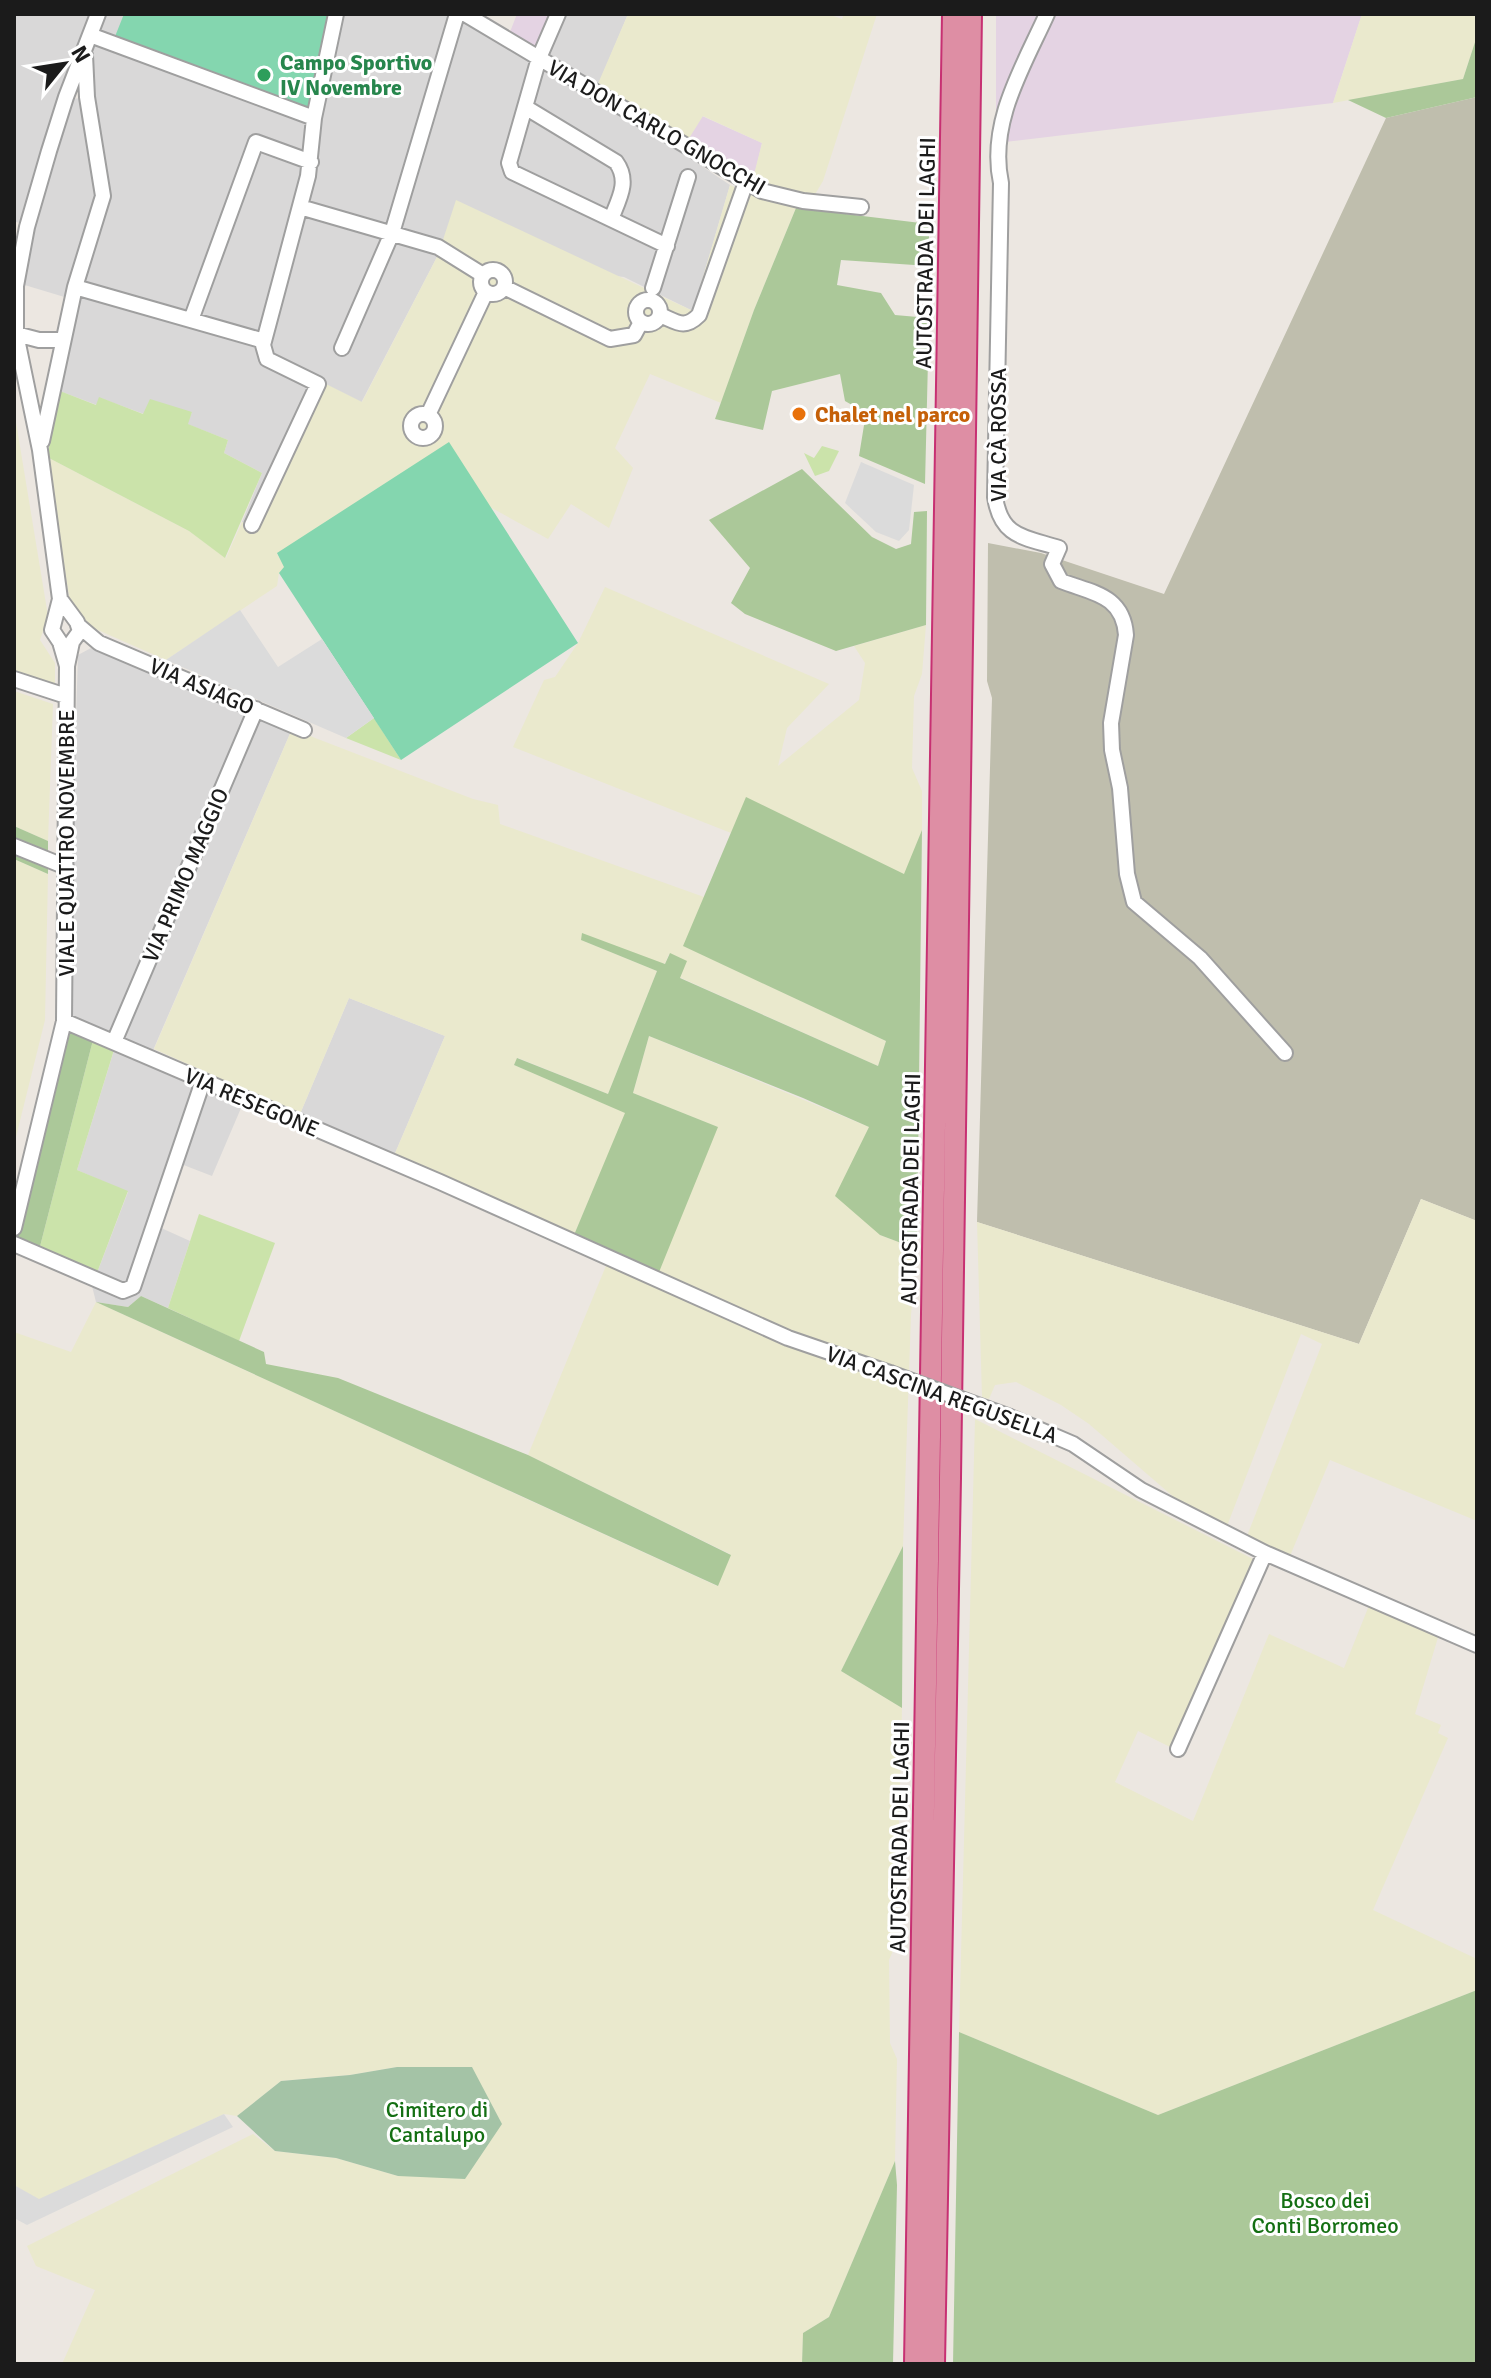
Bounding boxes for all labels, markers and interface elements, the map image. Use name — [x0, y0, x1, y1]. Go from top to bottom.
north arrow — [24, 24, 104, 104]
text: N — [65, 41, 96, 68]
place label: Campo Sportivo IV Novembre — [280, 49, 432, 101]
street label: VIA DON CARLO GNOCCHI — [543, 54, 771, 201]
marker: Campo Sportivo IV Novembre — [255, 66, 273, 84]
street label: AUTOSTRADA DEI LAGHI — [910, 137, 941, 369]
street label: VIA CÀ ROSSA — [985, 367, 1012, 502]
place label: Chalet nel parco — [815, 401, 970, 428]
marker: Chalet nel parco — [790, 405, 808, 423]
street label: VIA ASIAGO — [145, 652, 258, 721]
street label: VIALE QUATTRO NOVEMBRE — [53, 709, 80, 977]
street label: VIA PRIMO MAGGIO — [137, 784, 234, 966]
street label: VIA RESEGONE — [180, 1062, 323, 1143]
street label: AUTOSTRADA DEI LAGHI — [895, 1073, 926, 1305]
street label: VIA CASCINA REGUSELLA — [822, 1340, 1062, 1449]
street label: AUTOSTRADA DEI LAGHI — [884, 1721, 915, 1953]
park label: Cimitero di Cantalupo — [386, 2096, 488, 2148]
park label: Bosco dei Conti Borromeo — [1251, 2187, 1399, 2239]

